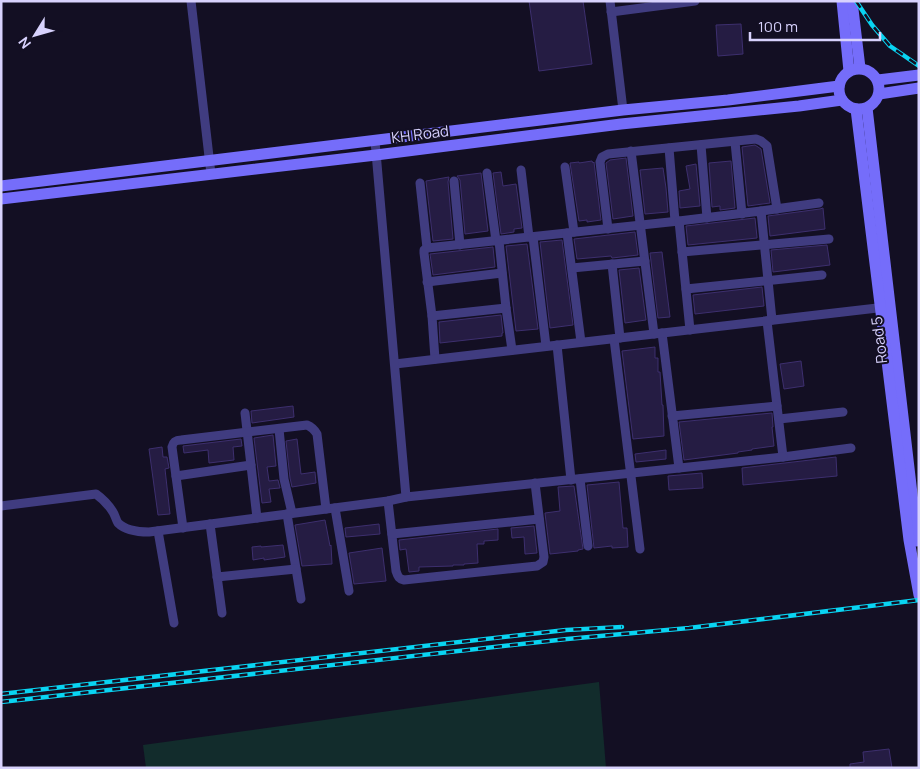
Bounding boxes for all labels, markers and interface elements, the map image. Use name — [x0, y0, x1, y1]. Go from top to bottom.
north arrow — [10, 10, 60, 60]
scale bar — [750, 10, 880, 42]
text: 100 m — [758, 16, 798, 37]
text: N — [14, 33, 35, 53]
street label: KH Road — [390, 120, 450, 148]
street label: Road 5 — [866, 315, 892, 365]

